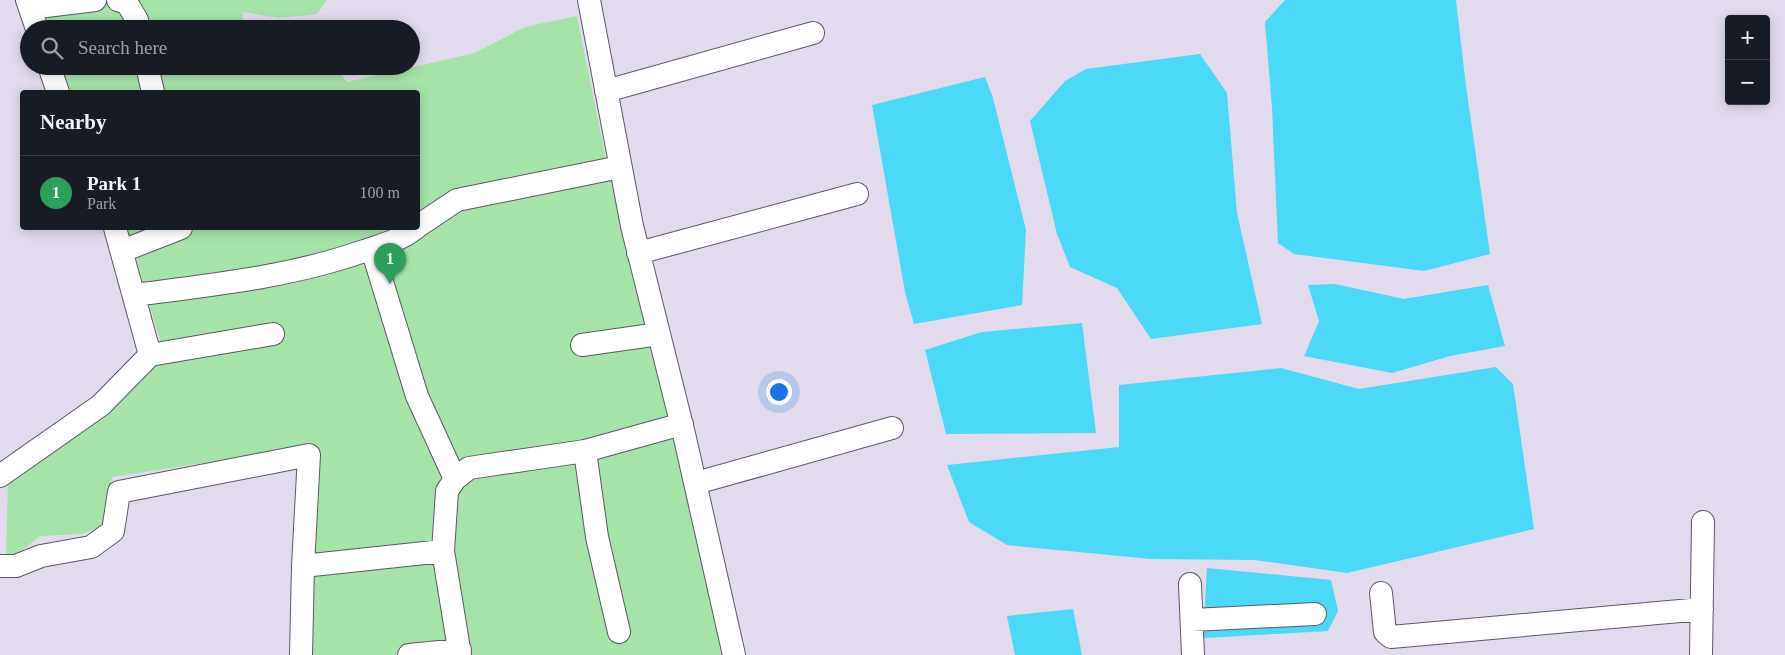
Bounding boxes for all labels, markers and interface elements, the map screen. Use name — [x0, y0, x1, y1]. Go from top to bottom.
map controls — [1725, 15, 1770, 105]
button: + — [1725, 15, 1770, 60]
search box — [20, 20, 420, 75]
icon: search — [38, 34, 66, 62]
text: Search here — [78, 37, 167, 58]
button: − — [1725, 60, 1770, 105]
text: Nearby — [40, 110, 107, 134]
text: Park 1 — [87, 173, 141, 194]
text: 1 — [52, 184, 60, 201]
text: 100 m — [360, 184, 400, 201]
text: Park — [87, 195, 116, 212]
pin: 1 — [374, 243, 406, 284]
your location — [766, 379, 792, 405]

